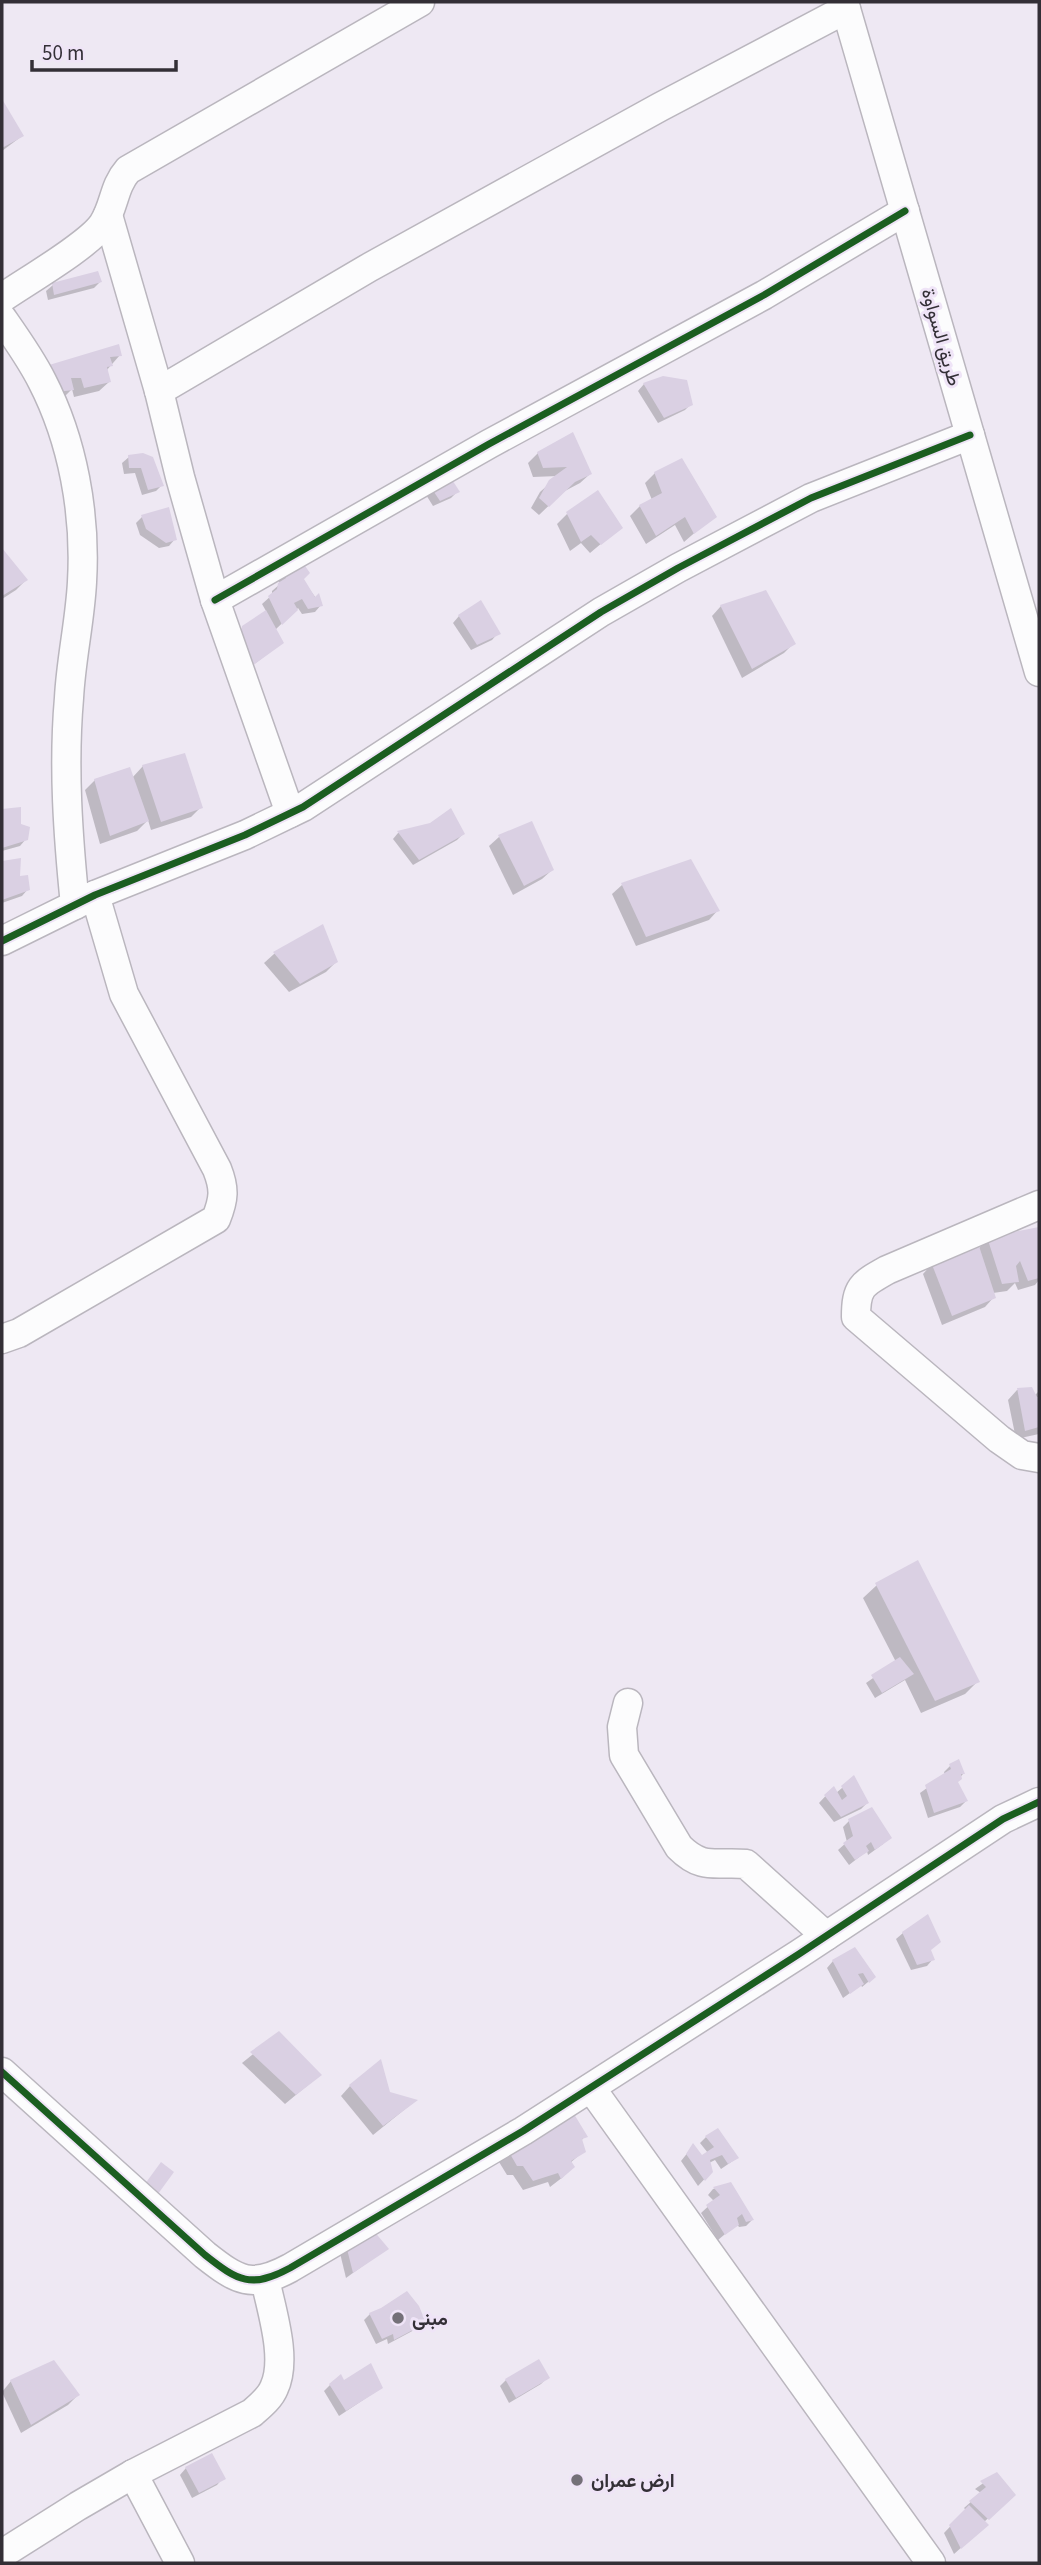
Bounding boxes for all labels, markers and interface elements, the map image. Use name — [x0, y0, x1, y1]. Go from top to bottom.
scale bar — [32, 28, 175, 72]
text: 50 m — [42, 38, 84, 68]
street label: طريق السواوة — [914, 286, 967, 389]
place label: مبنى — [412, 2306, 448, 2333]
marker: مبنى — [390, 2310, 406, 2326]
place label: ارض عمران — [591, 2468, 675, 2495]
marker: ارض عمران — [569, 2472, 585, 2488]

